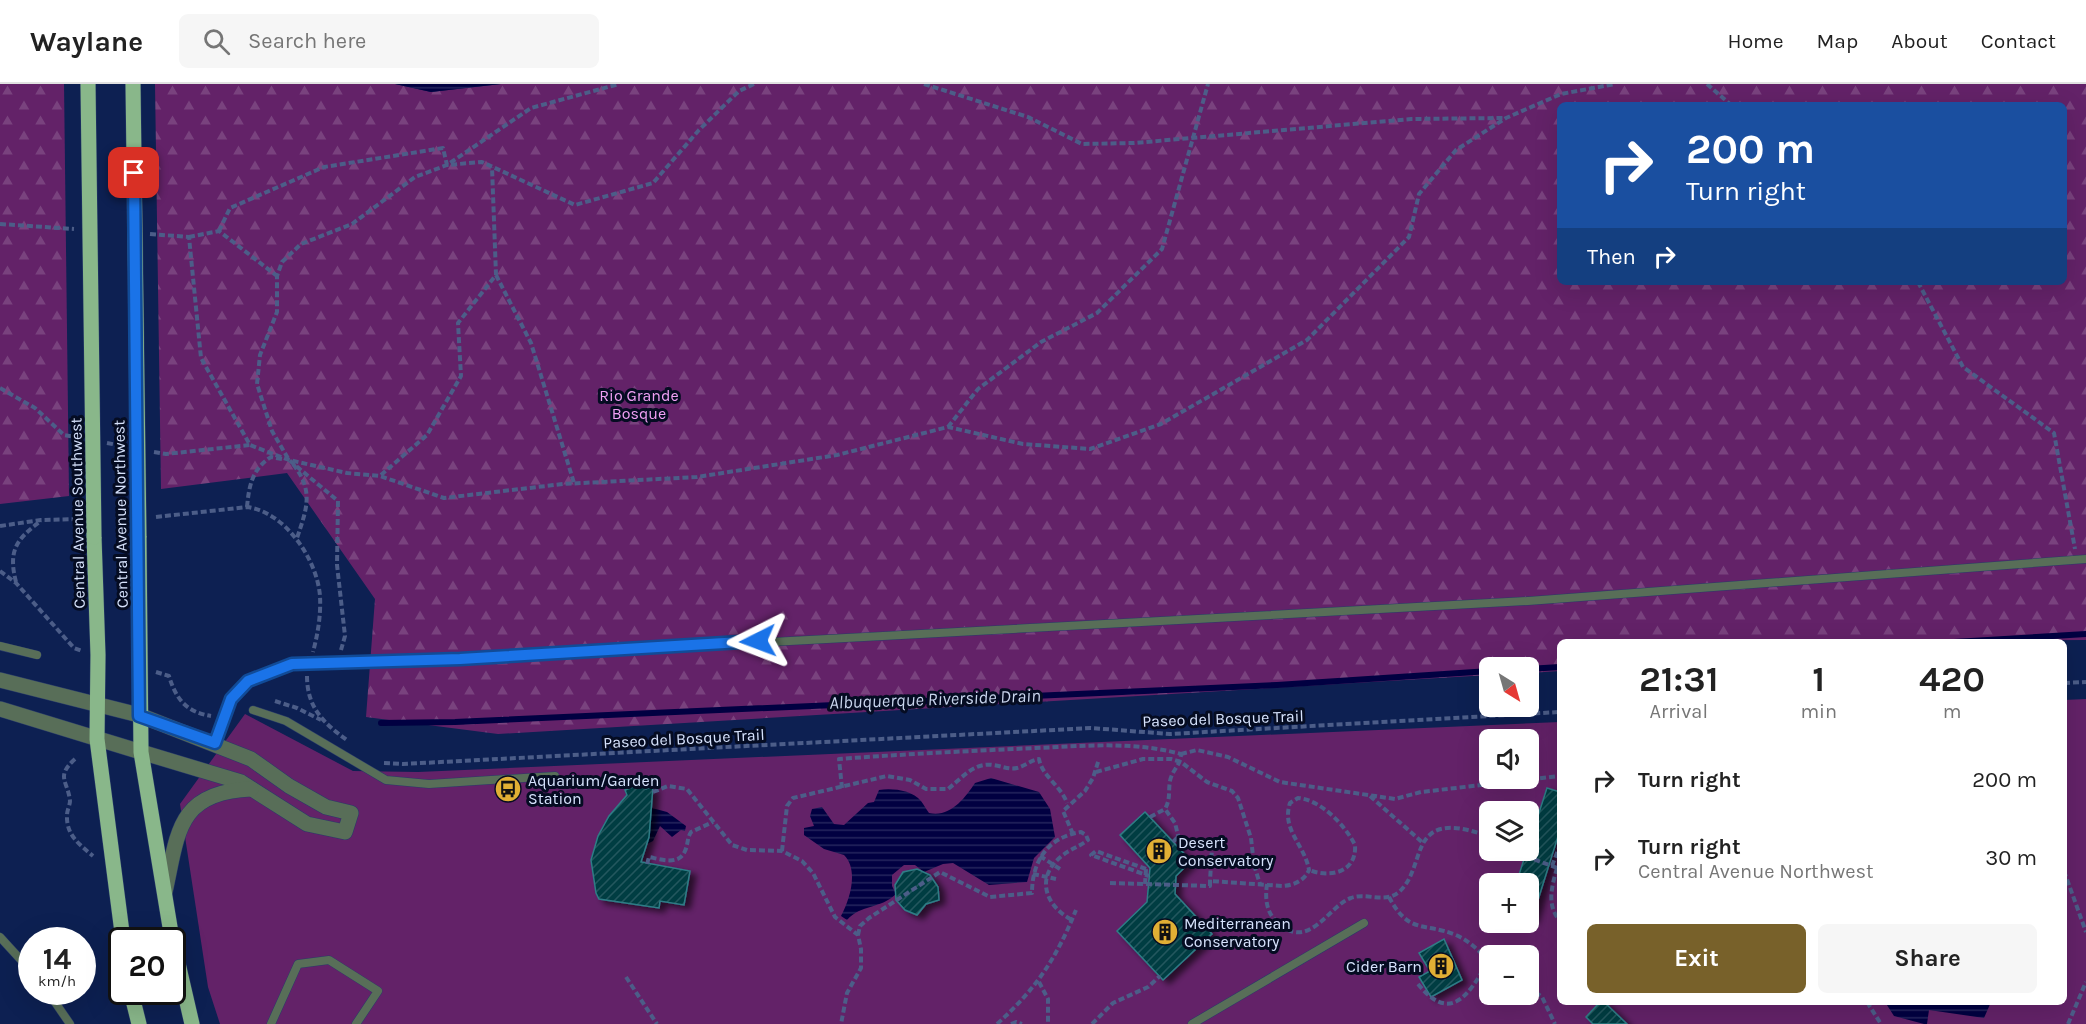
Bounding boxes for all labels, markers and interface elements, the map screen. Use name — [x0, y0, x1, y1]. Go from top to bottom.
search box — [179, 14, 599, 68]
text: Waylane — [30, 25, 143, 58]
icon: search — [200, 25, 233, 58]
text: Search here — [248, 28, 366, 54]
text: Home — [1728, 29, 1784, 53]
text: Map — [1817, 29, 1858, 53]
text: About — [1891, 29, 1948, 53]
text: Contact — [1981, 29, 2056, 53]
text: 200 m — [1686, 124, 1815, 174]
icon: right — [1587, 126, 1665, 204]
pin — [108, 147, 159, 198]
icon: arrive — [117, 156, 150, 189]
text: Turn right — [1686, 175, 1806, 207]
icon: right — [1648, 240, 1681, 273]
text: Then — [1587, 244, 1636, 270]
park label: Rio Grande Bosque — [599, 386, 679, 423]
street label: Central Avenue Southwest — [66, 417, 89, 609]
street label: Central Avenue Northwest — [109, 420, 132, 608]
position arrow — [726, 609, 790, 673]
north arrow — [1479, 657, 1539, 717]
map controls — [1479, 657, 1539, 1005]
text: 21:31 — [1639, 658, 1718, 700]
text: 1 — [1812, 658, 1825, 700]
text: 420 — [1919, 658, 1985, 700]
water label: Albuquerque Riverside Drain — [829, 684, 1041, 714]
text: Arrival — [1649, 700, 1708, 723]
text: min — [1800, 700, 1837, 723]
text: m — [1943, 700, 1961, 723]
street label: Paseo del Bosque Trail — [1142, 706, 1304, 731]
street label: Paseo del Bosque Trail — [603, 725, 765, 752]
button: sound — [1479, 729, 1539, 789]
icon: right — [1587, 764, 1620, 797]
text: Turn right — [1638, 767, 1741, 793]
text: 200 m — [1972, 767, 2037, 793]
place label: Aquarium/Garden Station — [528, 771, 659, 808]
bus stop icon: Aquarium/Garden Station — [493, 774, 523, 804]
button: layers — [1479, 801, 1539, 861]
place label: Desert Conservatory — [1178, 833, 1274, 870]
text: Turn right — [1638, 834, 1741, 860]
building icon: Desert Conservatory — [1144, 836, 1174, 866]
icon: right — [1587, 842, 1620, 875]
text: 30 m — [1985, 845, 2037, 871]
text: Central Avenue Northwest — [1638, 860, 1874, 883]
button: + — [1479, 873, 1539, 933]
place label: Mediterranean Conservatory — [1184, 914, 1291, 951]
building icon: Mediterranean Conservatory — [1150, 917, 1180, 947]
button: Exit — [1587, 924, 1806, 993]
button: Share — [1818, 924, 2037, 993]
speed limit sign: 20 — [108, 927, 186, 1005]
text: 14 — [43, 941, 71, 977]
button: − — [1479, 945, 1539, 1005]
building icon: Cider Barn — [1426, 951, 1456, 981]
place label: Cider Barn — [1346, 957, 1422, 976]
text: km/h — [38, 972, 76, 990]

